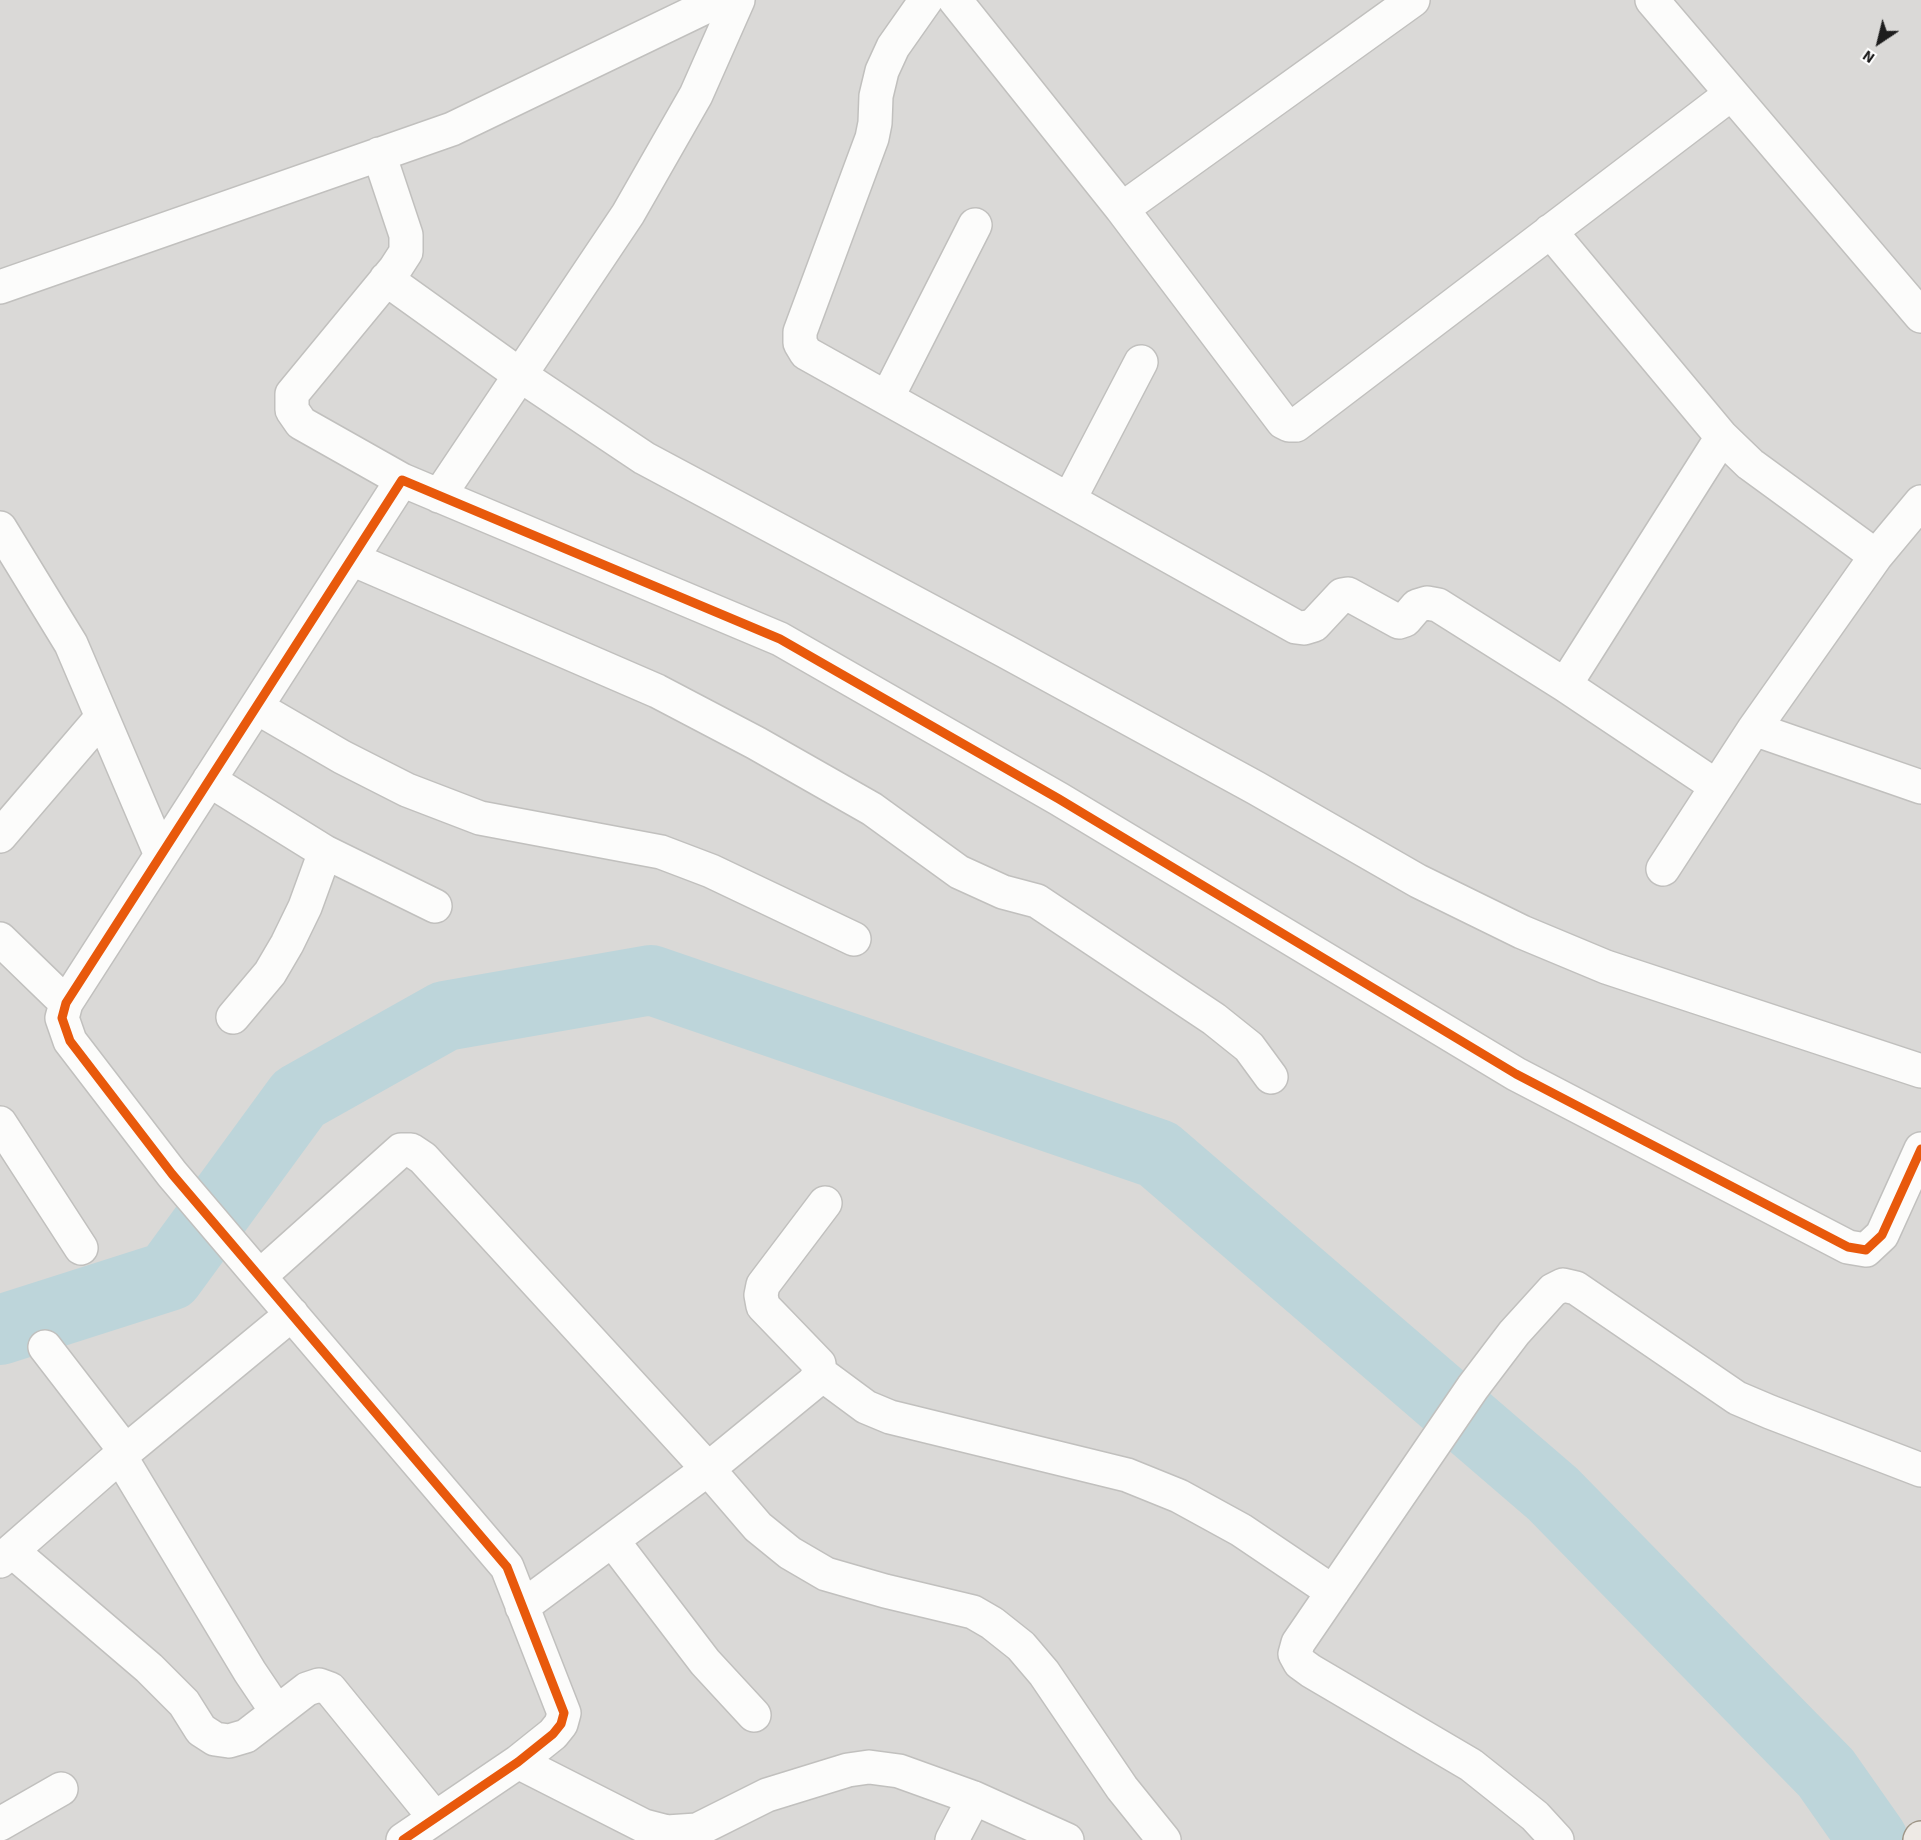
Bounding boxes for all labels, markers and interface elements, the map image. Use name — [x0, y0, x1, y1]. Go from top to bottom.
north arrow — [1849, 12, 1909, 72]
text: N — [1858, 45, 1879, 69]

